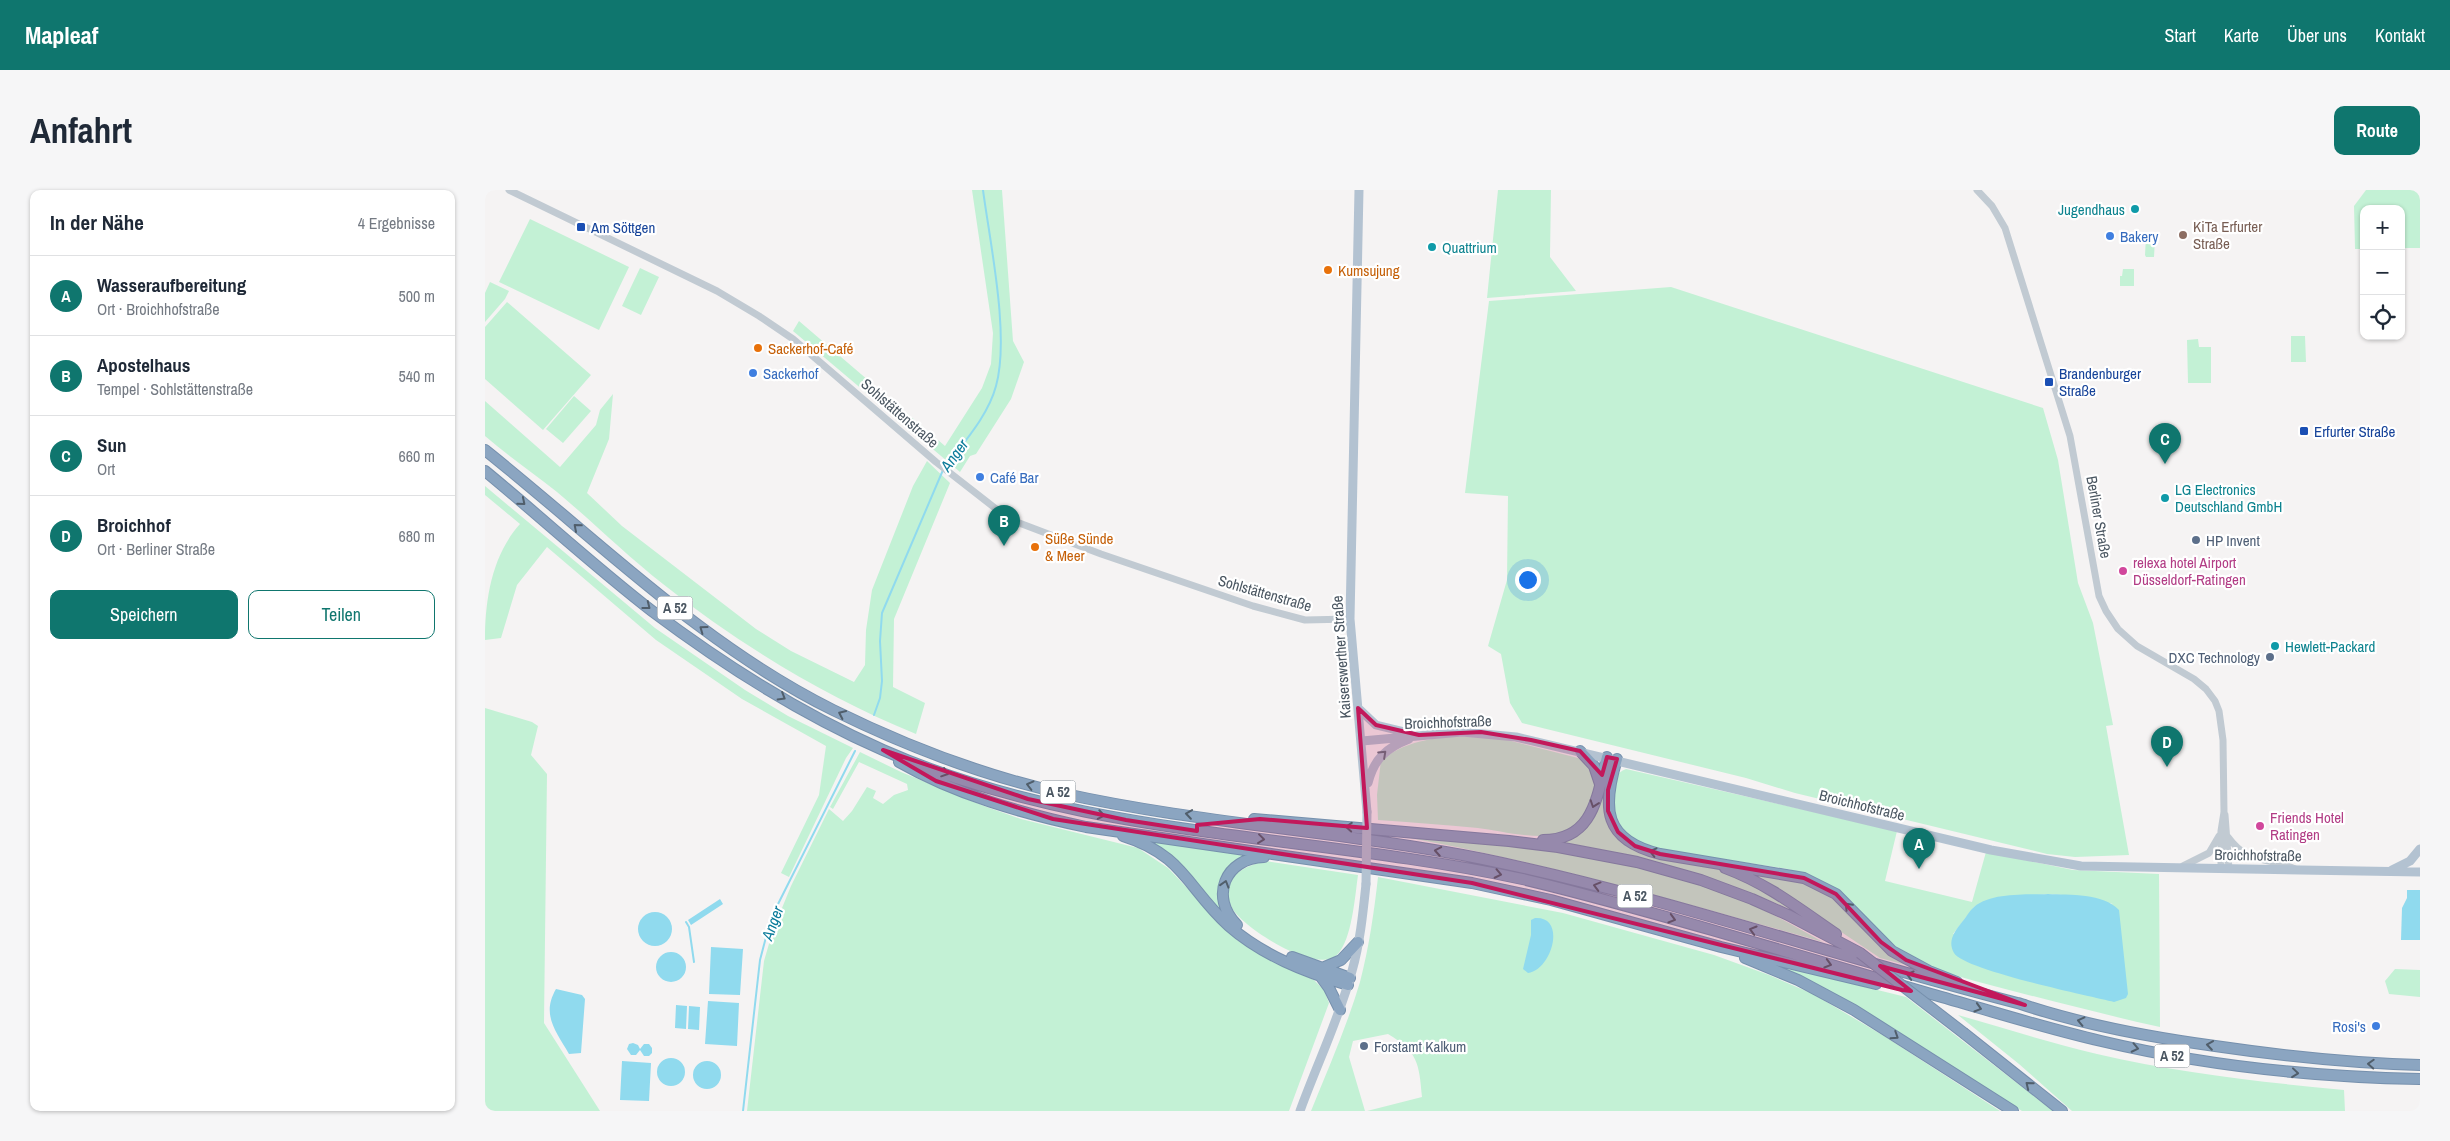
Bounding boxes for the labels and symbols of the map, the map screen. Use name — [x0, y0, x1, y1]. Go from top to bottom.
place label: Jugendhaus — [2058, 199, 2125, 220]
marker: Jugendhaus — [2129, 203, 2141, 215]
place label: KiTa Erfurter Straße — [2193, 216, 2262, 254]
place label: Am Söttgen — [590, 217, 655, 238]
marker: Am Söttgen — [575, 221, 587, 233]
place label: Bakery — [2120, 226, 2159, 247]
marker: KiTa Erfurter Straße — [2177, 229, 2189, 241]
marker: Bakery — [2104, 230, 2116, 242]
place label: Quattrium — [1442, 237, 1497, 258]
marker: Quattrium — [1426, 241, 1438, 253]
place label: Kumsujung — [1338, 260, 1400, 281]
marker: Kumsujung — [1322, 264, 1334, 276]
place label: Sackerhof-Café — [768, 338, 854, 359]
marker: Sackerhof-Café — [752, 342, 764, 354]
place label: Sackerhof — [763, 363, 819, 384]
place label: Brandenburger Straße — [2059, 363, 2141, 401]
marker: Sackerhof — [747, 367, 759, 379]
street label: Sohlstättenstraße — [857, 373, 943, 453]
marker: Brandenburger Straße — [2043, 376, 2055, 388]
place label: Erfurter Straße — [2314, 421, 2396, 442]
pin: C — [2149, 423, 2181, 464]
marker: Erfurter Straße — [2298, 425, 2310, 437]
water label: Anger — [934, 434, 974, 476]
place label: Café Bar — [990, 467, 1039, 488]
marker: Café Bar — [974, 471, 986, 483]
street label: Berliner Straße — [2081, 474, 2117, 560]
place label: LG Electronics Deutschland GmbH — [2175, 479, 2282, 517]
marker: LG Electronics Deutschland GmbH — [2159, 492, 2171, 504]
one-way arrow — [517, 497, 526, 506]
pin: B — [988, 505, 1020, 546]
one-way arrow — [574, 524, 583, 533]
place label: Süße Sünde & Meer — [1045, 528, 1114, 566]
place label: HP Invent — [2206, 530, 2260, 551]
marker: HP Invent — [2190, 534, 2202, 546]
marker: Süße Sünde & Meer — [1029, 541, 1041, 553]
place label: relexa hotel Airport Düsseldorf-Ratingen — [2133, 552, 2246, 590]
marker: relexa hotel Airport Düsseldorf-Ratingen — [2117, 565, 2129, 577]
your location — [1515, 567, 1541, 593]
street label: Sohlstättenstraße — [1216, 570, 1314, 616]
street label: Kaiserswerther Straße — [1326, 595, 1356, 719]
road number: A 52 — [657, 596, 693, 619]
one-way arrow — [641, 601, 650, 609]
one-way arrow — [700, 627, 709, 635]
place label: Hewlett-Packard — [2285, 636, 2375, 657]
marker: Hewlett-Packard — [2269, 640, 2281, 652]
place label: DXC Technology — [2169, 647, 2261, 668]
marker: DXC Technology — [2264, 651, 2276, 663]
one-way arrow — [776, 691, 785, 701]
one-way arrow — [838, 710, 847, 720]
street label: Broichhofstraße — [1404, 710, 1492, 734]
pin: D — [2151, 726, 2183, 767]
one-way arrow — [1377, 751, 1386, 760]
one-way arrow — [940, 767, 948, 777]
one-way arrow — [1025, 780, 1034, 791]
road number: A 52 — [1041, 780, 1075, 804]
street label: Broichhofstraße — [1817, 784, 1907, 826]
one-way arrow — [1590, 799, 1600, 808]
place label: Friends Hotel Ratingen — [2270, 807, 2344, 845]
one-way arrow — [1097, 810, 1106, 820]
one-way arrow — [1185, 810, 1194, 820]
marker: Friends Hotel Ratingen — [2254, 820, 2266, 832]
one-way arrow — [1344, 821, 1352, 832]
pin: A — [1903, 828, 1935, 869]
one-way arrow — [1257, 833, 1265, 844]
street label: Broichhofstraße — [2214, 844, 2302, 866]
one-way arrow — [1434, 846, 1443, 857]
one-way arrow — [1649, 847, 1658, 858]
one-way arrow — [1493, 869, 1502, 879]
one-way arrow — [1219, 880, 1229, 889]
one-way arrow — [1593, 881, 1602, 892]
road number: A 52 — [1617, 884, 1653, 908]
water label: Anger — [755, 902, 789, 944]
one-way arrow — [1845, 903, 1854, 912]
one-way arrow — [1668, 913, 1676, 924]
one-way arrow — [1750, 926, 1758, 936]
one-way arrow — [1824, 958, 1832, 968]
one-way arrow — [1906, 970, 1914, 980]
one-way arrow — [1973, 1002, 1981, 1012]
one-way arrow — [2076, 1016, 2085, 1027]
place label: Rosi's — [2332, 1016, 2366, 1037]
marker: Rosi's — [2370, 1020, 2382, 1032]
one-way arrow — [1890, 1030, 1899, 1040]
place label: Forstamt Kalkum — [1374, 1036, 1466, 1057]
marker: Forstamt Kalkum — [1358, 1040, 1370, 1052]
one-way arrow — [2206, 1041, 2214, 1051]
one-way arrow — [2130, 1043, 2139, 1053]
road number: A 52 — [2155, 1044, 2189, 1068]
one-way arrow — [2367, 1058, 2375, 1069]
one-way arrow — [2292, 1067, 2300, 1078]
one-way arrow — [2025, 1081, 2034, 1090]

